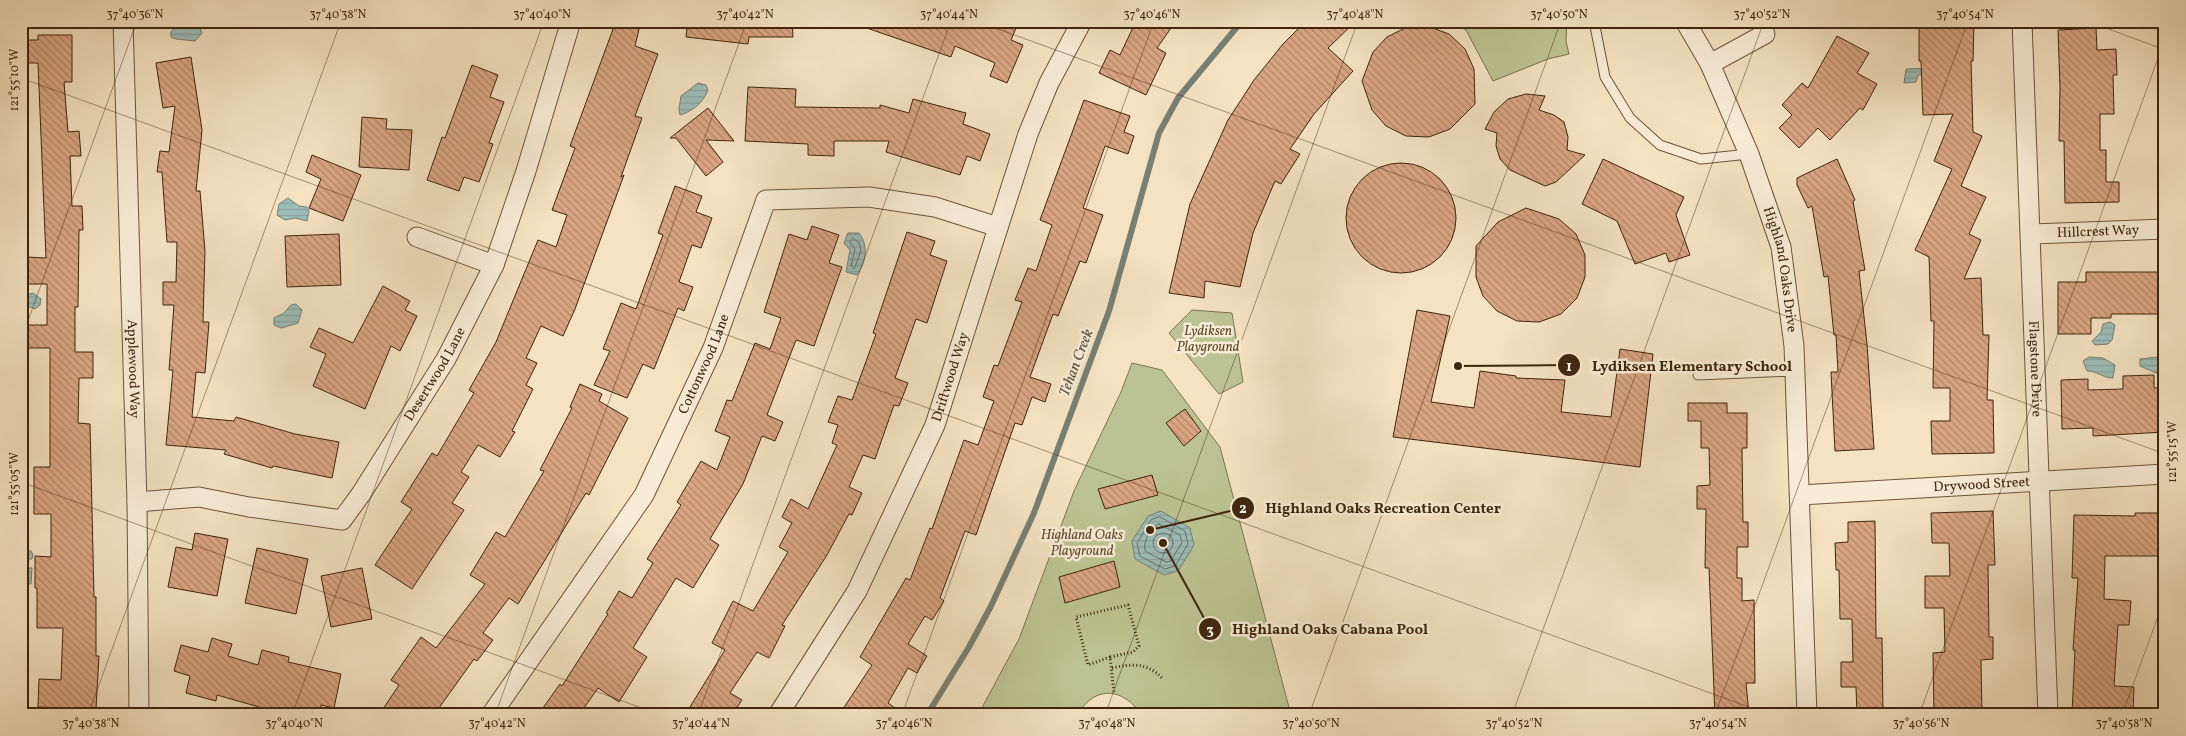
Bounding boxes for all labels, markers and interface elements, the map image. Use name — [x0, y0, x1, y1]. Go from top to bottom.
text: 37°40'36"N — [106, 7, 164, 23]
text: 37°40'38"N — [309, 7, 367, 23]
text: 37°40'40"N — [513, 7, 571, 23]
text: 37°40'42"N — [716, 7, 774, 23]
text: 37°40'44"N — [920, 7, 978, 23]
text: 37°40'46"N — [1124, 7, 1181, 23]
text: 37°40'48"N — [1327, 7, 1384, 23]
text: 37°40'50"N — [1530, 7, 1588, 23]
text: 37°40'52"N — [1734, 7, 1790, 23]
text: 37°40'54"N — [1936, 7, 1994, 23]
text: 121°55'10"W — [7, 49, 23, 111]
street label: Highland Oaks Drive — [1758, 204, 1802, 334]
street label: Hillcrest Way — [2056, 220, 2140, 243]
street label: Cottonwood Lane — [674, 311, 734, 417]
street label: Applewood Way — [122, 319, 144, 419]
street label: Flagstone Drive — [2024, 320, 2046, 418]
park label: Lydiksen Playground — [1177, 322, 1240, 357]
street label: Desertwood Lane — [400, 324, 470, 425]
water label: Tehan Creek — [1055, 326, 1099, 400]
street label: Driftwood Way — [927, 329, 974, 424]
callout: Lydiksen Elementary School — [1557, 350, 1802, 380]
text: 1 — [1566, 357, 1572, 378]
text: Lydiksen Elementary School — [1592, 357, 1792, 378]
text: 121°55'15"W — [2165, 421, 2181, 483]
text: 121°55'05"W — [7, 452, 23, 516]
street label: Drywood Street — [1933, 472, 2031, 497]
callout: Highland Oaks Recreation Center — [1231, 493, 1511, 523]
text: 2 — [1239, 499, 1247, 520]
text: Highland Oaks Recreation Center — [1265, 499, 1501, 520]
park label: Highland Oaks Playground — [1041, 526, 1123, 561]
callout: Highland Oaks Cabana Pool — [1197, 614, 1439, 644]
text: 3 — [1206, 620, 1214, 641]
text: Highland Oaks Cabana Pool — [1232, 620, 1428, 641]
text: 37°40'38"N — [62, 716, 120, 732]
text: 37°40'40"N — [265, 716, 323, 732]
text: 37°40'42"N — [468, 716, 526, 732]
text: 37°40'44"N — [672, 716, 730, 732]
text: 37°40'46"N — [876, 716, 933, 732]
text: 37°40'48"N — [1079, 716, 1136, 732]
text: 37°40'50"N — [1282, 716, 1340, 732]
text: 37°40'52"N — [1486, 716, 1542, 732]
text: 37°40'54"N — [1689, 716, 1747, 732]
text: 37°40'56"N — [1893, 716, 1949, 732]
text: 37°40'58"N — [2096, 716, 2152, 732]

